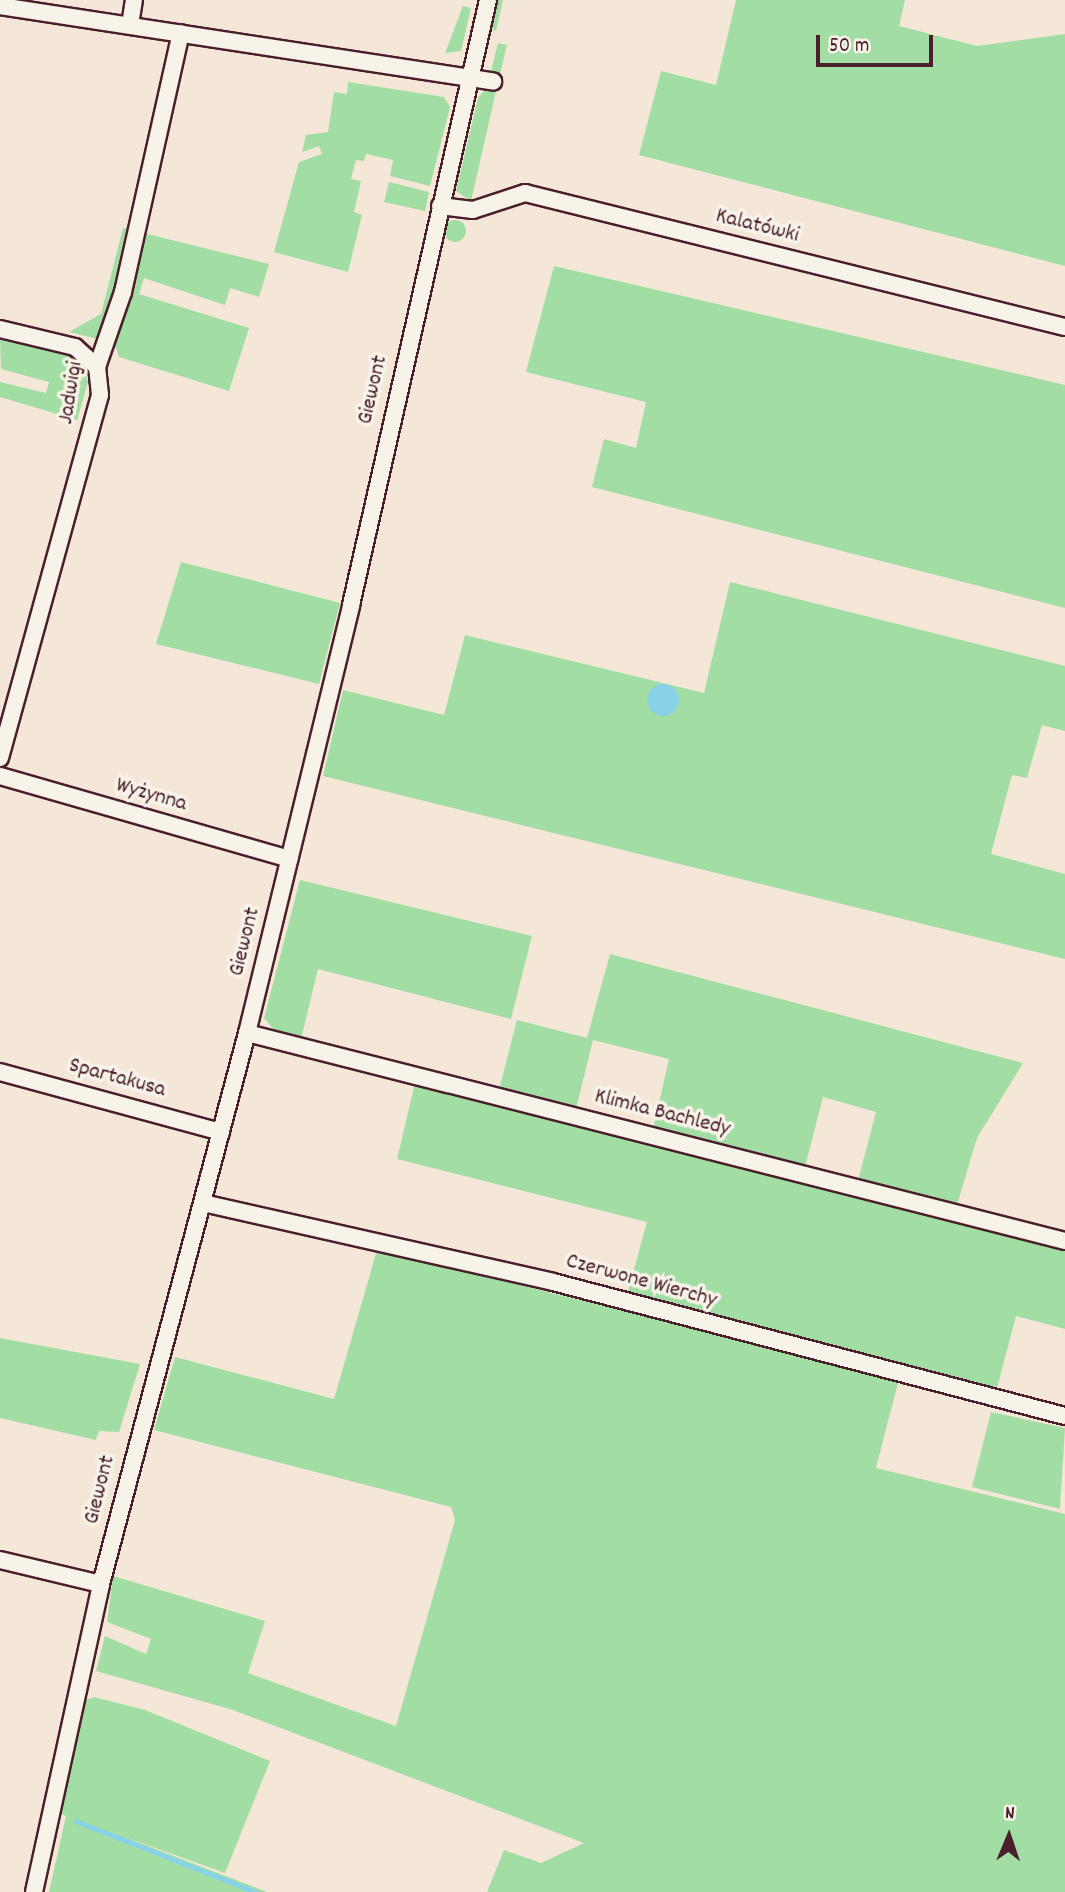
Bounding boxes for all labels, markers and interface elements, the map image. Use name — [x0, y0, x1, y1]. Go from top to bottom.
scale bar — [820, 21, 937, 65]
text: 50 m — [829, 32, 869, 62]
street label: Kalatówki — [712, 203, 802, 251]
street label: Giewont — [353, 353, 395, 427]
street label: Jadwigi — [53, 360, 91, 426]
street label: Wyżynna — [112, 773, 190, 819]
street label: Giewont — [224, 905, 268, 979]
street label: Spartakusa — [66, 1053, 168, 1105]
street label: Klimka Bachledy — [591, 1084, 733, 1144]
street label: Czerwone Wierchy — [563, 1249, 719, 1315]
street label: Giewont — [79, 1453, 123, 1527]
north arrow — [974, 1801, 1044, 1871]
text: N — [1005, 1801, 1015, 1828]

